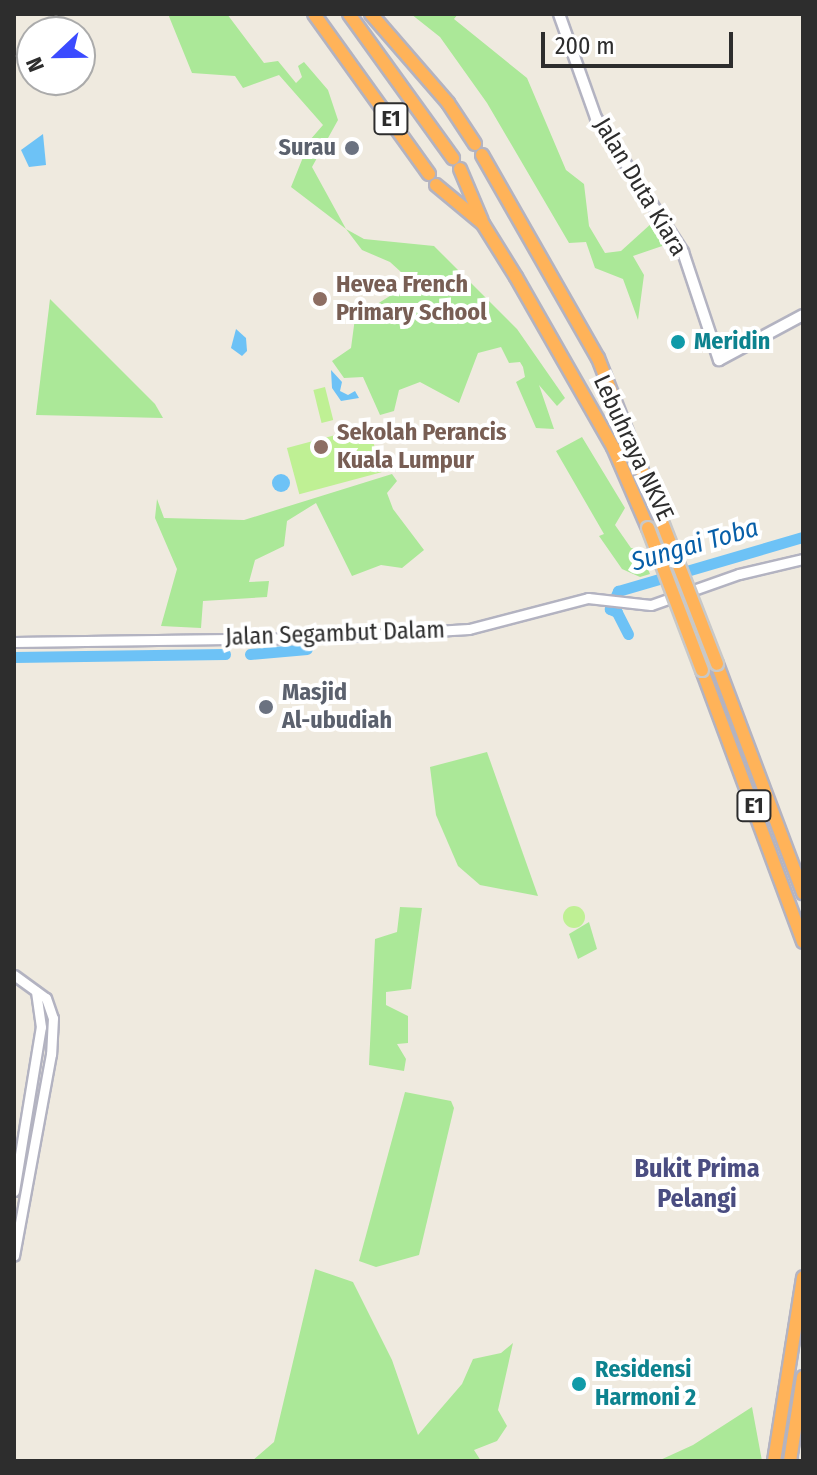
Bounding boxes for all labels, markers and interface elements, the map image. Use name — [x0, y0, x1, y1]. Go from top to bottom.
north arrow — [16, 16, 96, 96]
scale bar — [545, 16, 737, 66]
text: 200 m — [555, 32, 615, 60]
text: N — [20, 53, 50, 76]
road number: E1 — [373, 101, 409, 137]
street label: Jalan Duta Kiara — [588, 113, 692, 261]
place label: Surau — [279, 134, 336, 162]
marker: Surau — [343, 139, 361, 157]
place label: Hevea French Primary School — [336, 271, 487, 327]
marker: Hevea French Primary School — [311, 290, 329, 308]
place label: Meridin — [694, 328, 770, 356]
marker: Meridin — [669, 333, 687, 351]
street label: Lebuhraya NKVE — [587, 371, 679, 525]
place label: Sekolah Perancis Kuala Lumpur — [337, 419, 507, 475]
marker: Sekolah Perancis Kuala Lumpur — [312, 438, 330, 456]
water label: Sungai Toba — [628, 512, 762, 578]
street label: Jalan Segambut Dalam — [225, 616, 445, 652]
place label: Masjid Al-ubudiah — [282, 679, 392, 735]
marker: Masjid Al-ubudiah — [257, 698, 275, 716]
road number: E1 — [736, 788, 772, 824]
district label: Bukit Prima Pelangi — [634, 1153, 760, 1214]
place label: Residensi Harmoni 2 — [595, 1356, 696, 1412]
marker: Residensi Harmoni 2 — [570, 1375, 588, 1393]

